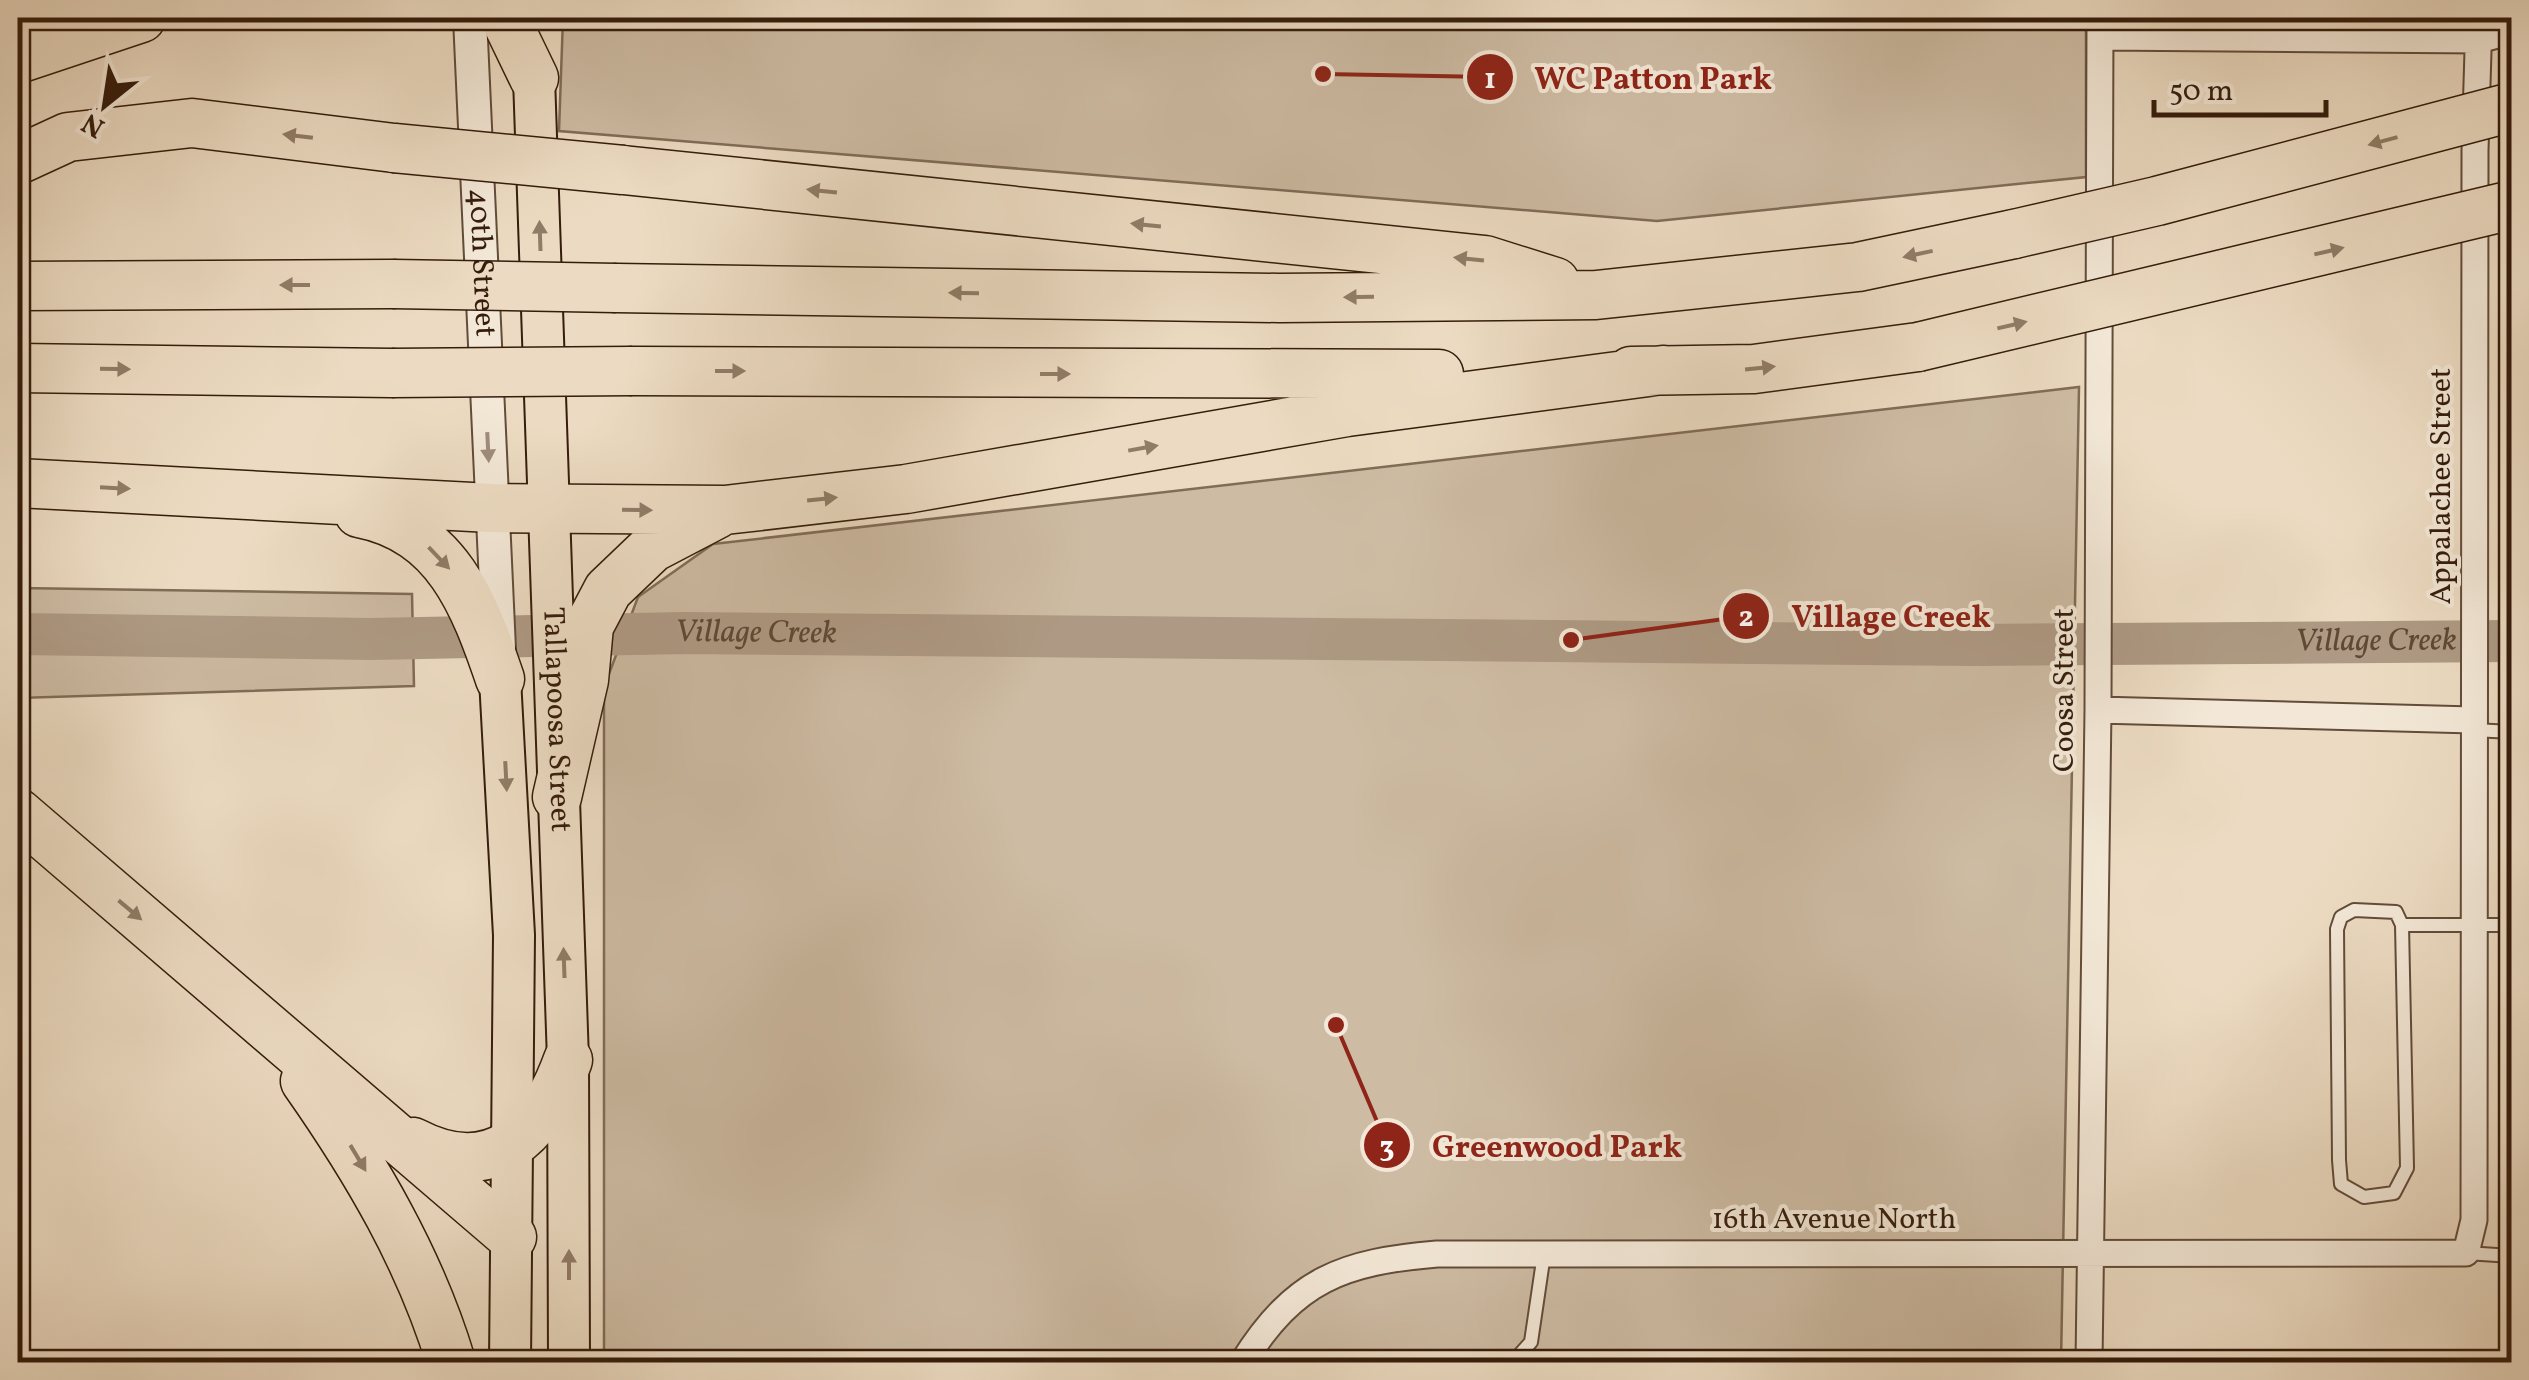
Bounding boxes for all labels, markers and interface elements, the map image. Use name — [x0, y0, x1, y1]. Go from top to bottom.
callout: WC Patton Park — [1465, 46, 1792, 108]
north arrow — [55, 55, 155, 155]
scale bar — [2154, 55, 2326, 117]
text: 1 — [1484, 59, 1496, 101]
text: WC Patton Park — [1534, 59, 1772, 103]
text: 50 m — [2169, 71, 2233, 113]
text: N — [75, 103, 112, 146]
one-way arrow — [281, 128, 313, 144]
one-way arrow — [2368, 133, 2399, 149]
one-way arrow — [806, 183, 838, 199]
street label: 40th Street — [457, 188, 506, 338]
one-way arrow — [1129, 216, 1161, 232]
one-way arrow — [531, 219, 547, 251]
one-way arrow — [2314, 243, 2345, 258]
one-way arrow — [1903, 247, 1934, 262]
one-way arrow — [1453, 251, 1484, 267]
one-way arrow — [279, 277, 311, 293]
one-way arrow — [947, 285, 979, 301]
one-way arrow — [1342, 290, 1374, 306]
one-way arrow — [1997, 317, 2028, 332]
one-way arrow — [1745, 359, 1777, 375]
one-way arrow — [99, 361, 131, 377]
one-way arrow — [714, 363, 746, 379]
one-way arrow — [1039, 366, 1071, 382]
street label: Appalachee Street — [2421, 368, 2463, 604]
one-way arrow — [480, 432, 496, 464]
one-way arrow — [1127, 440, 1159, 455]
one-way arrow — [99, 481, 131, 497]
one-way arrow — [806, 491, 838, 507]
one-way arrow — [622, 502, 654, 518]
one-way arrow — [427, 546, 450, 570]
callout: Village Creek — [1721, 585, 2010, 647]
text: 2 — [1738, 597, 1754, 639]
text: Village Creek — [1791, 597, 1991, 641]
street label: Tallapoosa Street — [531, 606, 581, 833]
street label: Coosa Street — [2044, 608, 2086, 772]
water label: Village Creek — [675, 611, 837, 656]
water label: Village Creek — [2295, 619, 2457, 665]
one-way arrow — [498, 761, 514, 793]
one-way arrow — [118, 898, 143, 920]
one-way arrow — [556, 946, 572, 978]
callout: Greenwood Park — [1362, 1114, 1702, 1176]
text: 3 — [1379, 1127, 1395, 1169]
text: Greenwood Park — [1432, 1127, 1682, 1171]
one-way arrow — [348, 1144, 366, 1172]
street label: 16th Avenue North — [1712, 1199, 1956, 1241]
one-way arrow — [560, 1249, 576, 1281]

